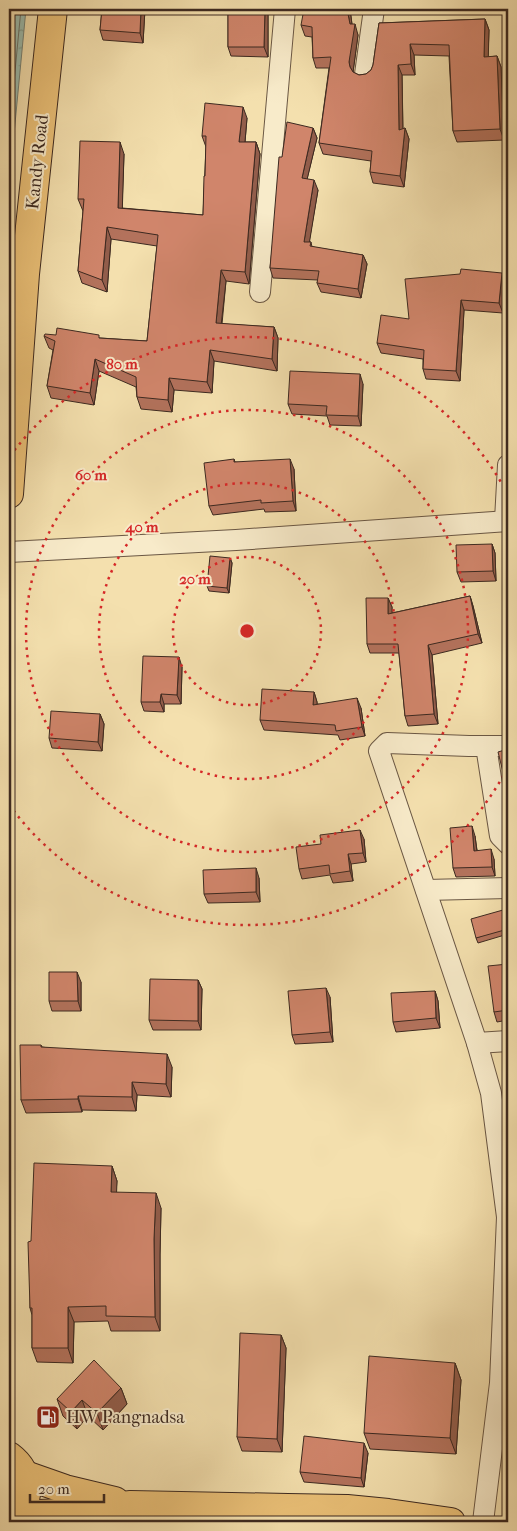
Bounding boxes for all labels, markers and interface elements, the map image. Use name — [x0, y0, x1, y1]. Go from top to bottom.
street label: Kandy Road — [22, 113, 53, 210]
text: 80 m — [106, 355, 138, 373]
text: 60 m — [75, 466, 108, 484]
text: 40 m — [125, 518, 159, 536]
text: 20 m — [179, 570, 211, 588]
centre of rings — [238, 622, 256, 640]
fuel station icon: HW Pangnadsa — [35, 1404, 61, 1430]
place label: HW Pangnadsa — [66, 1407, 185, 1428]
scale bar — [30, 1471, 104, 1503]
text: 20 m — [38, 1480, 70, 1498]

